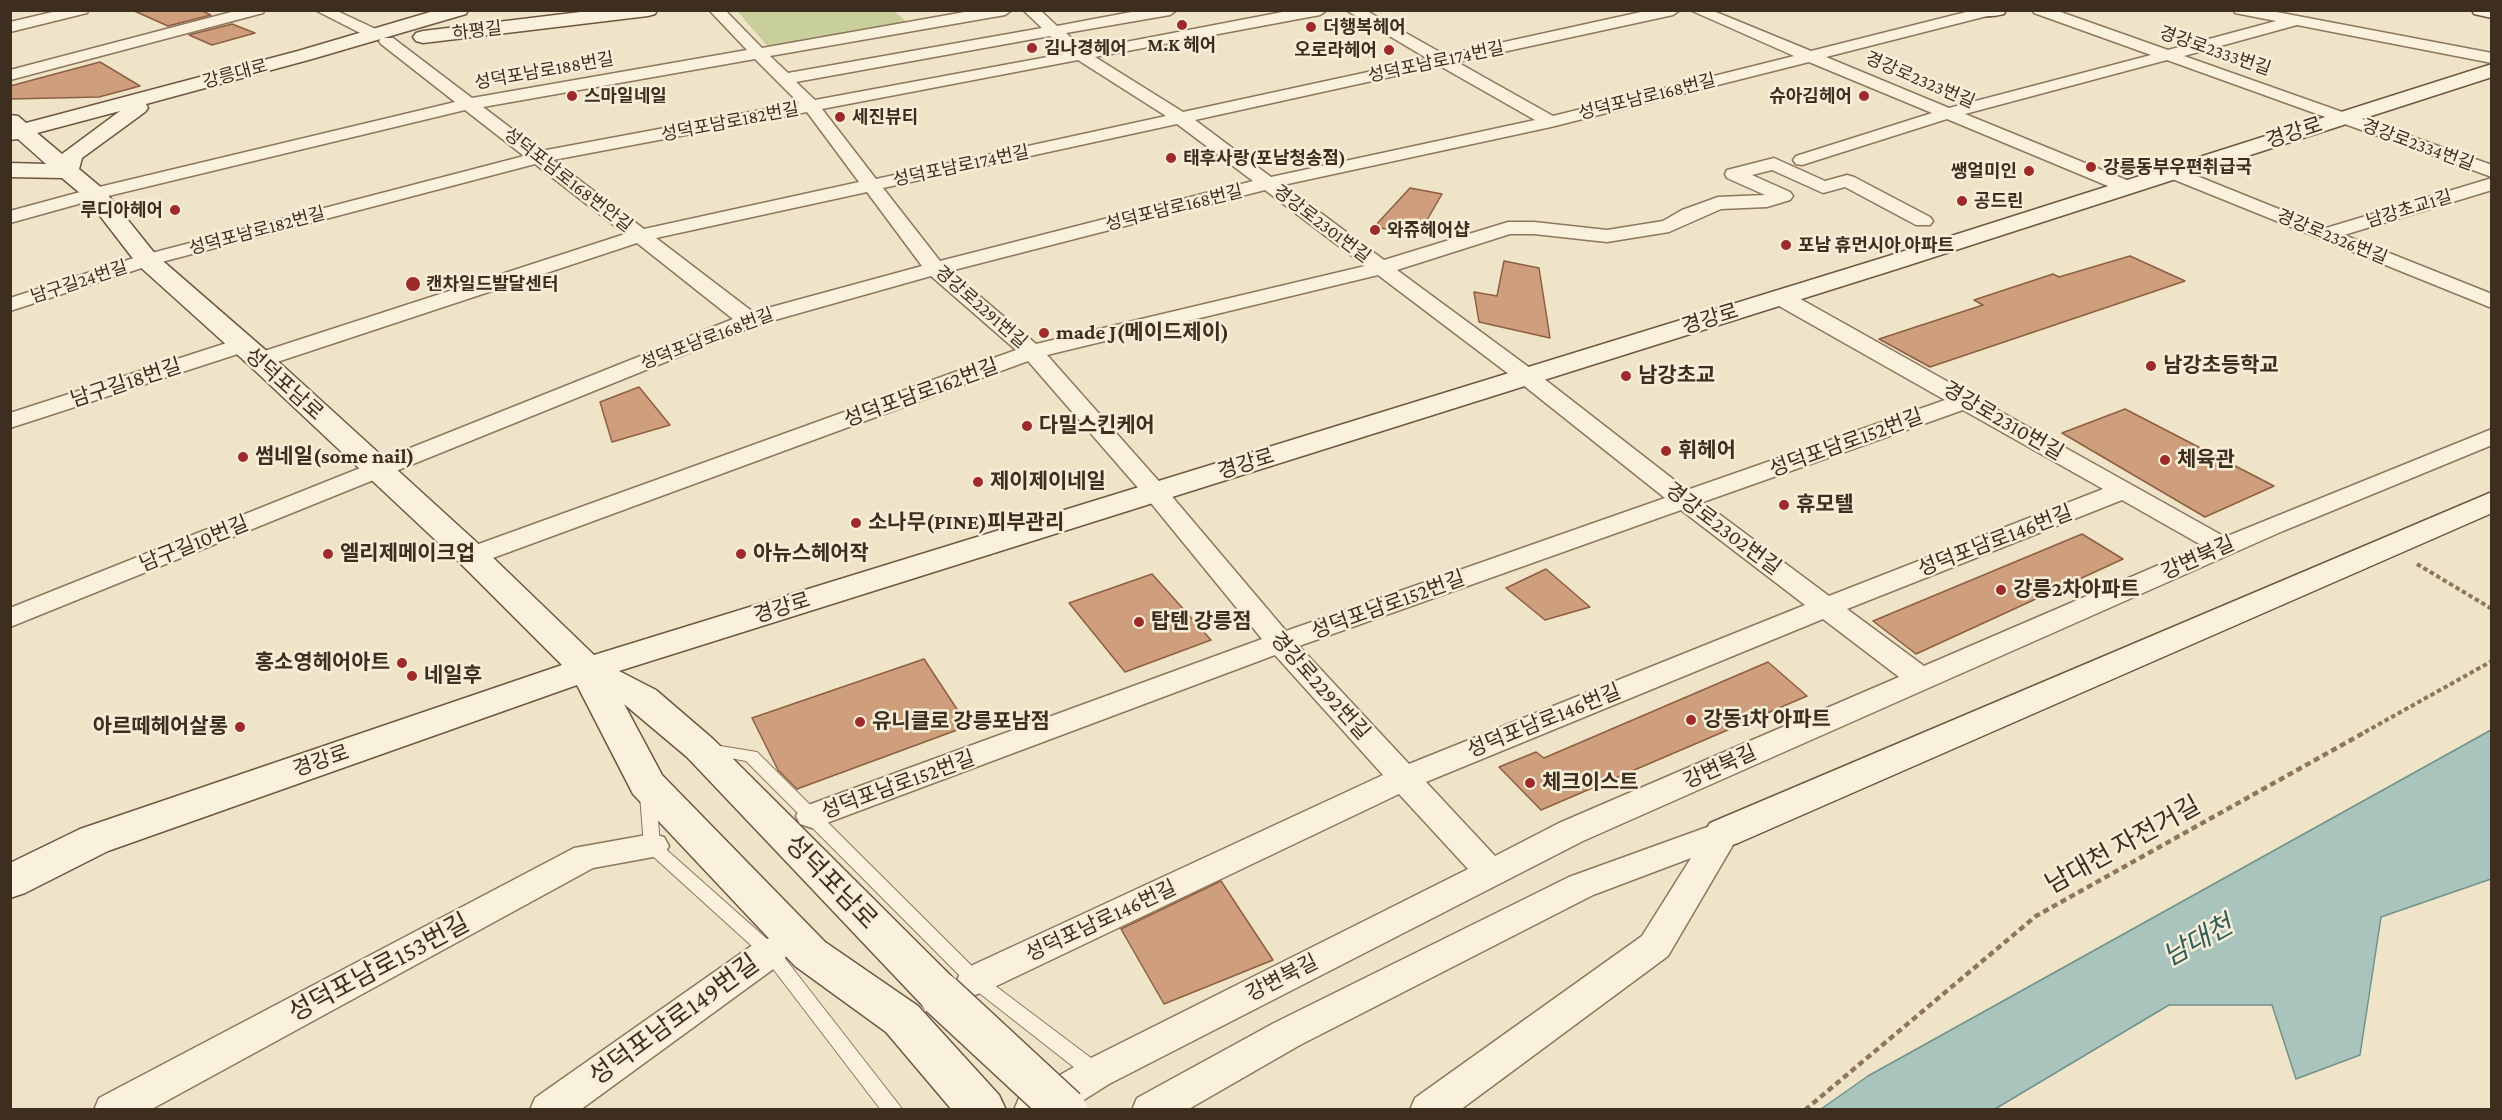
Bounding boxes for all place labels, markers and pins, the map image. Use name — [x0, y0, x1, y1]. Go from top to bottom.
place label: 더행복헤어 — [1323, 16, 1406, 38]
marker: M.K 헤어 — [1175, 18, 1189, 32]
marker: 더행복헤어 — [1304, 20, 1318, 34]
place label: M.K 헤어 — [1148, 34, 1216, 56]
place label: 김나경헤어 — [1044, 37, 1127, 59]
place label: 오로라헤어 — [1294, 39, 1377, 61]
marker: 김나경헤어 — [1025, 41, 1039, 55]
marker: 오로라헤어 — [1382, 43, 1396, 57]
place label: 스마일네일 — [584, 85, 667, 107]
place label: 슈아김헤어 — [1769, 85, 1852, 107]
marker: 스마일네일 — [565, 89, 579, 103]
marker: 슈아김헤어 — [1857, 89, 1871, 103]
place label: 세진뷰티 — [852, 106, 918, 128]
marker: 세진뷰티 — [833, 110, 847, 124]
place label: 태후사랑(포남청송점) — [1183, 147, 1346, 169]
marker: 태후사랑(포남청송점) — [1164, 151, 1178, 165]
place label: 강릉동부우편취급국 — [2103, 156, 2252, 178]
place label: 쌩얼미인 — [1951, 160, 2017, 182]
marker: 강릉동부우편취급국 — [2084, 160, 2098, 174]
marker: 쌩얼미인 — [2022, 164, 2036, 178]
place label: 공드린 — [1974, 190, 2024, 212]
marker: 공드린 — [1955, 194, 1969, 208]
place label: 루디아헤어 — [80, 199, 163, 221]
marker: 루디아헤어 — [168, 203, 182, 217]
place label: 와쥬헤어샵 — [1387, 219, 1470, 241]
marker: 와쥬헤어샵 — [1368, 223, 1382, 237]
place label: 포남 휴먼시아 아파트 — [1798, 234, 1954, 256]
marker: 포남 휴먼시아 아파트 — [1779, 238, 1793, 252]
place label: 캔차일드발달센터 — [426, 273, 558, 295]
marker: 캔차일드발달센터 — [404, 275, 422, 293]
place label: made J(메이드제이) — [1056, 320, 1229, 346]
marker: made J(메이드제이) — [1037, 326, 1051, 340]
place label: 남강초등학교 — [2163, 353, 2279, 379]
marker: 남강초등학교 — [2144, 359, 2158, 373]
place label: 남강초교 — [1638, 363, 1715, 389]
marker: 남강초교 — [1619, 369, 1633, 383]
place label: 다밀스킨케어 — [1039, 413, 1155, 439]
marker: 다밀스킨케어 — [1020, 419, 1034, 433]
place label: 휘헤어 — [1678, 438, 1736, 464]
place label: 썸네일(some nail) — [255, 444, 415, 470]
marker: 휘헤어 — [1659, 444, 1673, 458]
place label: 체육관 — [2177, 447, 2235, 473]
marker: 썸네일(some nail) — [236, 450, 250, 464]
marker: 체육관 — [2158, 453, 2172, 467]
place label: 제이제이네일 — [990, 469, 1106, 495]
marker: 제이제이네일 — [971, 475, 985, 489]
place label: 휴모텔 — [1796, 492, 1854, 518]
marker: 휴모텔 — [1777, 498, 1791, 512]
place label: 소나무(PINE)피부관리 — [868, 510, 1064, 536]
marker: 소나무(PINE)피부관리 — [849, 516, 863, 530]
place label: 엘리제메이크업 — [340, 541, 475, 567]
place label: 아뉴스헤어작 — [753, 541, 869, 567]
marker: 엘리제메이크업 — [321, 547, 335, 561]
marker: 아뉴스헤어작 — [734, 547, 748, 561]
place label: 강릉2차아파트 — [2013, 577, 2140, 603]
marker: 강릉2차아파트 — [1994, 583, 2008, 597]
place label: 탑텐 강릉점 — [1151, 609, 1252, 635]
marker: 탑텐 강릉점 — [1132, 615, 1146, 629]
place label: 홍소영헤어아트 — [255, 650, 390, 676]
marker: 홍소영헤어아트 — [395, 656, 409, 670]
place label: 네일후 — [424, 663, 482, 689]
marker: 네일후 — [405, 669, 419, 683]
place label: 강동1차 아파트 — [1703, 707, 1831, 733]
place label: 유니클로 강릉포남점 — [872, 709, 1050, 735]
marker: 강동1차 아파트 — [1684, 713, 1698, 727]
place label: 아르떼헤어살롱 — [93, 714, 228, 740]
marker: 유니클로 강릉포남점 — [853, 715, 867, 729]
marker: 아르떼헤어살롱 — [233, 720, 247, 734]
place label: 체크이스트 — [1542, 770, 1639, 796]
marker: 체크이스트 — [1523, 776, 1537, 790]

